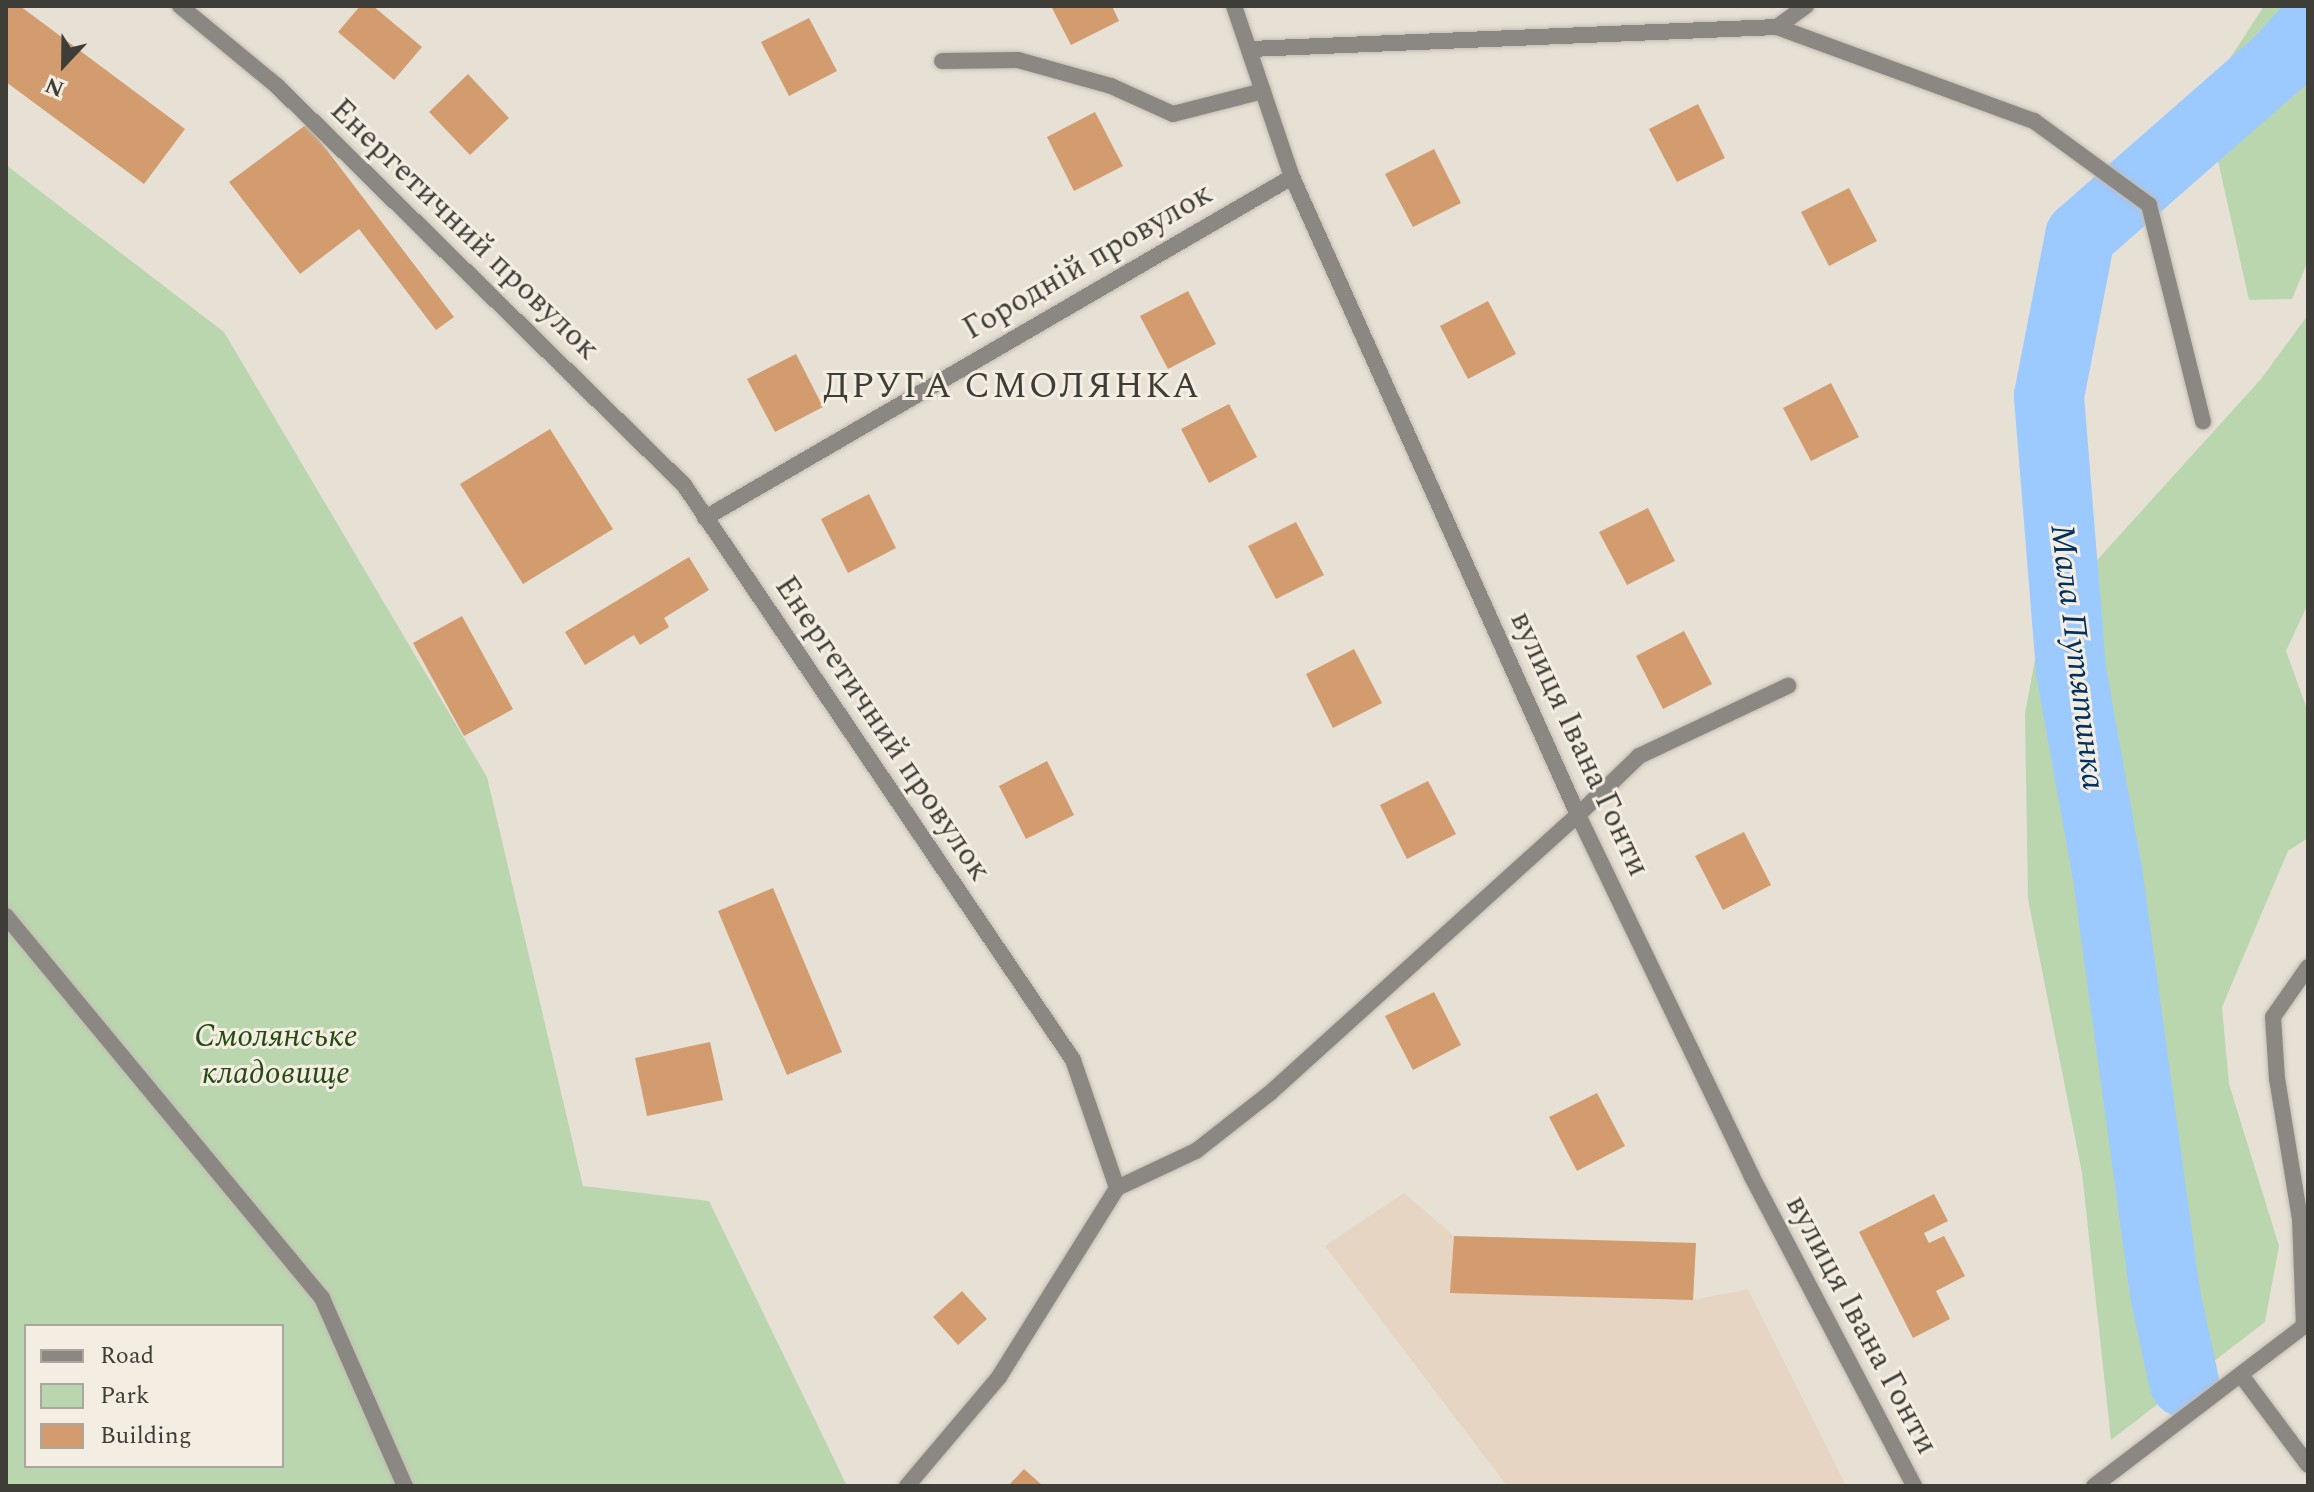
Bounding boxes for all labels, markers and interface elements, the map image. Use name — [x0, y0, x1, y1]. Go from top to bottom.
north arrow — [24, 24, 104, 104]
text: N — [40, 68, 69, 105]
street label: Енергетичний провулок — [321, 91, 607, 369]
street label: Городній провулок — [956, 175, 1220, 349]
district label: ДРУГА СМОЛЯНКА — [823, 365, 1201, 409]
water label: Мала Путятинка — [2040, 522, 2114, 792]
street label: Енергетичний провулок — [766, 569, 998, 889]
street label: вулиця Івана Гонти — [1501, 605, 1657, 883]
park label: Смолянське кладовище — [194, 1019, 358, 1094]
street label: вулиця Івана Гонти — [1776, 1189, 1946, 1461]
legend — [24, 1324, 284, 1468]
text: Road — [100, 1338, 154, 1374]
text: Park — [100, 1378, 150, 1414]
text: Building — [100, 1418, 192, 1454]

